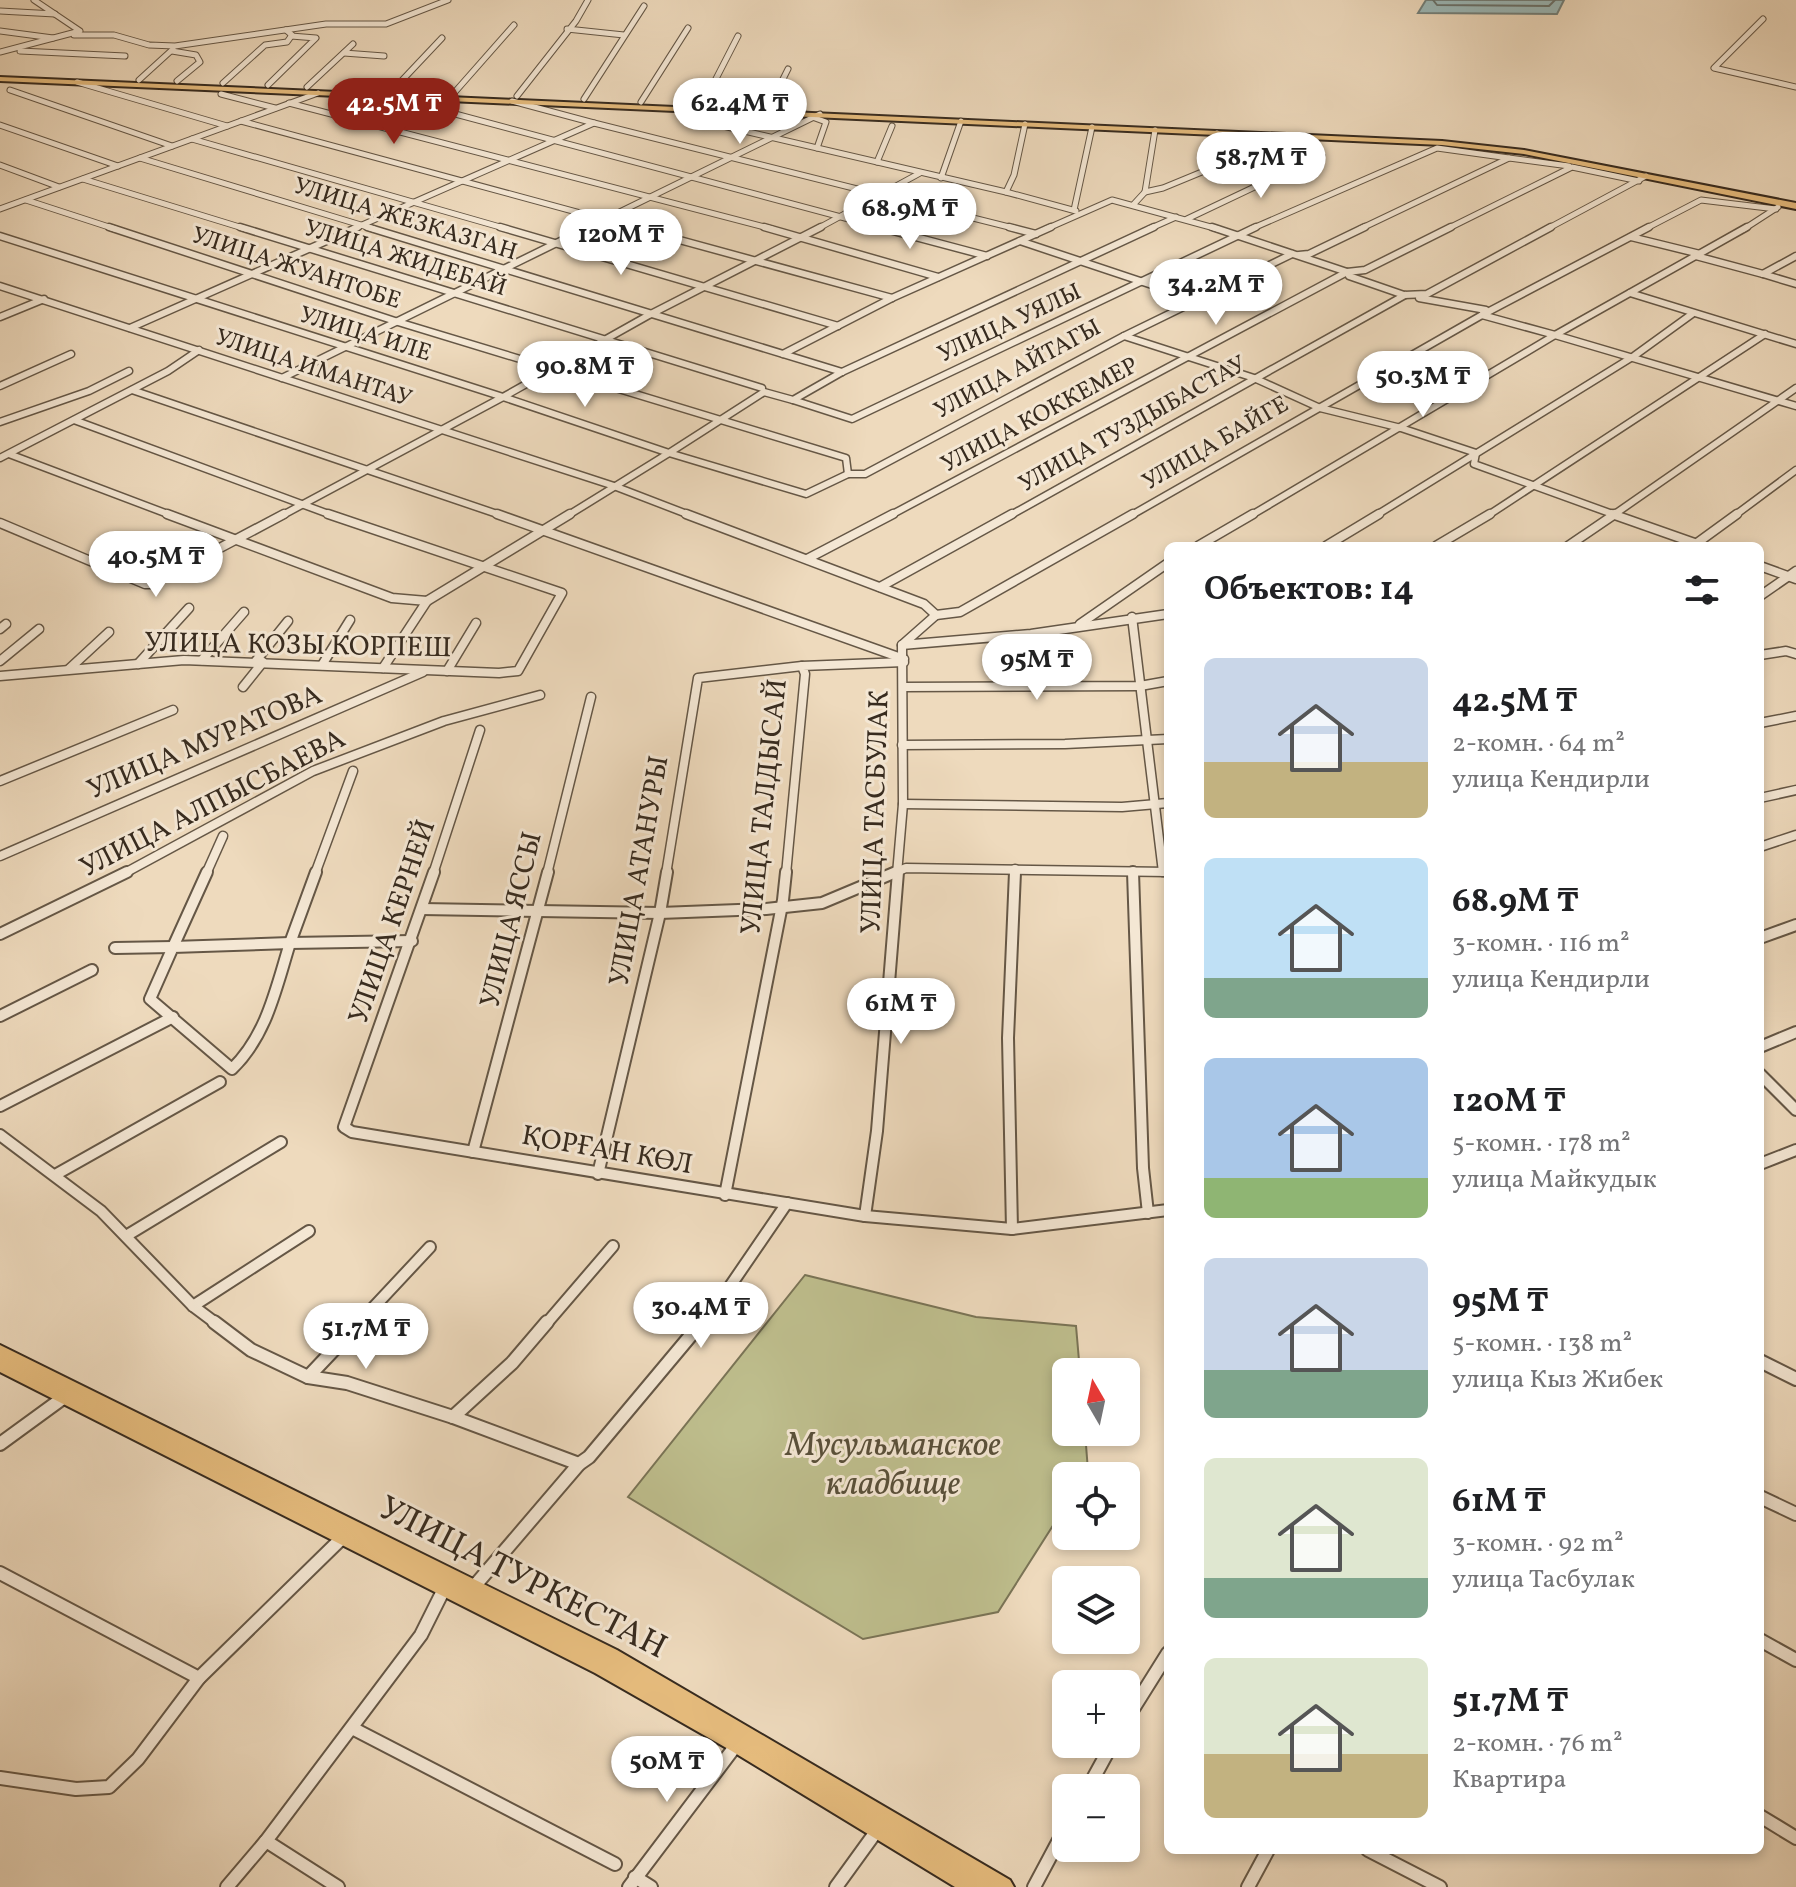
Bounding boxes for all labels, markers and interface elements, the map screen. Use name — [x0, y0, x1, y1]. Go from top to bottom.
pin: 42.5M ₸ — [320, 78, 468, 146]
pin: 62.4M ₸ — [666, 78, 814, 146]
text: 42.5M ₸ — [346, 86, 442, 122]
text: 62.4M ₸ — [691, 86, 789, 122]
pin: 58.7M ₸ — [1187, 132, 1335, 200]
text: 58.7M ₸ — [1215, 140, 1307, 176]
street label: УЛИЦА ЖЕЗКАЗГАН — [289, 170, 521, 270]
pin: 68.9M ₸ — [836, 183, 984, 251]
text: 68.9M ₸ — [861, 191, 959, 227]
pin: 120M ₸ — [556, 209, 686, 277]
street label: УЛИЦА ЖИДЕБАЙ — [300, 212, 510, 306]
text: 120M ₸ — [577, 217, 665, 253]
street label: УЛИЦА ЖУАНТОБЕ — [187, 219, 405, 319]
pin: 34.2M ₸ — [1142, 259, 1290, 327]
text: 34.2M ₸ — [1167, 267, 1265, 303]
street label: УЛИЦА УЯЛЫ — [933, 276, 1087, 372]
street label: УЛИЦА ИЛЕ — [295, 299, 435, 371]
street label: УЛИЦА АЙТАГЫ — [928, 312, 1108, 428]
street label: УЛИЦА ИМАНТАУ — [210, 321, 416, 417]
pin: 90.8M ₸ — [511, 341, 659, 409]
street label: УЛИЦА ТУЗДЫБАСТАУ — [1013, 348, 1253, 502]
text: 90.8M ₸ — [535, 349, 635, 385]
street label: УЛИЦА КОККЕМЕР — [936, 350, 1145, 482]
pin: 50.3M ₸ — [1349, 351, 1497, 419]
text: 50.3M ₸ — [1375, 359, 1471, 395]
street label: УЛИЦА БАЙГЕ — [1136, 388, 1296, 500]
pin: 40.5M ₸ — [82, 531, 230, 599]
text: 40.5M ₸ — [107, 539, 205, 575]
text: Объектов: 14 — [1204, 567, 1414, 614]
icon: filters — [1680, 568, 1724, 612]
street label: УЛИЦА КОЗЫ КОРПЕШ — [144, 624, 452, 668]
pin: 95M ₸ — [981, 634, 1093, 702]
text: 95M ₸ — [1000, 642, 1074, 678]
street label: УЛИЦА МУРАТОВА — [82, 676, 329, 810]
street label: УЛИЦА ТАЛДЫСАЙ — [732, 677, 798, 937]
text: 42.5M ₸ — [1452, 679, 1578, 726]
street label: УЛИЦА ТАСБУЛАК — [852, 690, 900, 934]
icon: home — [1268, 690, 1364, 786]
street label: УЛИЦА АЛПЫСБАЕВА — [74, 720, 353, 888]
text: 2-комн. · 64 m² — [1452, 726, 1625, 762]
street label: УЛИЦА АТАНУРЫ — [601, 753, 679, 989]
text: улица Кендирли — [1452, 762, 1650, 798]
street label: УЛИЦА КЕРНЕЙ — [340, 815, 446, 1029]
street label: УЛИЦА ЯССЫ — [471, 828, 553, 1012]
text: 68.9M ₸ — [1452, 879, 1579, 926]
icon: home — [1268, 890, 1364, 986]
text: 3-комн. · 116 m² — [1452, 926, 1630, 962]
text: улица Кендирли — [1452, 962, 1650, 998]
pin: 61M ₸ — [845, 978, 957, 1046]
text: 61M ₸ — [865, 986, 937, 1022]
text: 120M ₸ — [1452, 1079, 1566, 1126]
icon: home — [1268, 1090, 1364, 1186]
street label: ҚОРҒАН КӨЛ — [518, 1117, 696, 1185]
text: 5-комн. · 178 m² — [1452, 1126, 1631, 1162]
text: улица Майкудык — [1452, 1162, 1657, 1198]
text: 95M ₸ — [1452, 1279, 1549, 1326]
pin: 30.4M ₸ — [627, 1282, 775, 1350]
text: 30.4M ₸ — [651, 1290, 751, 1326]
icon: home — [1268, 1290, 1364, 1386]
pin: 51.7M ₸ — [292, 1303, 440, 1371]
text: 51.7M ₸ — [321, 1311, 411, 1347]
text: 5-комн. · 138 m² — [1452, 1326, 1632, 1362]
north arrow — [1052, 1358, 1140, 1446]
map controls — [1052, 1358, 1140, 1862]
text: улица Кыз Жибек — [1452, 1362, 1663, 1398]
park label: Мусульманское кладбище — [784, 1423, 1001, 1509]
button: locate — [1052, 1462, 1140, 1550]
text: 61M ₸ — [1452, 1479, 1546, 1526]
street label: УЛИЦА ТУРКЕСТАН — [370, 1486, 674, 1672]
icon: home — [1268, 1490, 1364, 1586]
text: 3-комн. · 92 m² — [1452, 1526, 1624, 1562]
text: улица Тасбулак — [1452, 1562, 1635, 1598]
button: layers — [1052, 1566, 1140, 1654]
button: + — [1052, 1670, 1140, 1758]
text: 51.7M ₸ — [1452, 1679, 1569, 1726]
icon: home — [1268, 1690, 1364, 1786]
text: 2-комн. · 76 m² — [1452, 1726, 1623, 1762]
pin: 50M ₸ — [611, 1736, 723, 1804]
text: 50M ₸ — [629, 1744, 705, 1780]
text: Квартира — [1452, 1762, 1566, 1798]
button: − — [1052, 1774, 1140, 1862]

